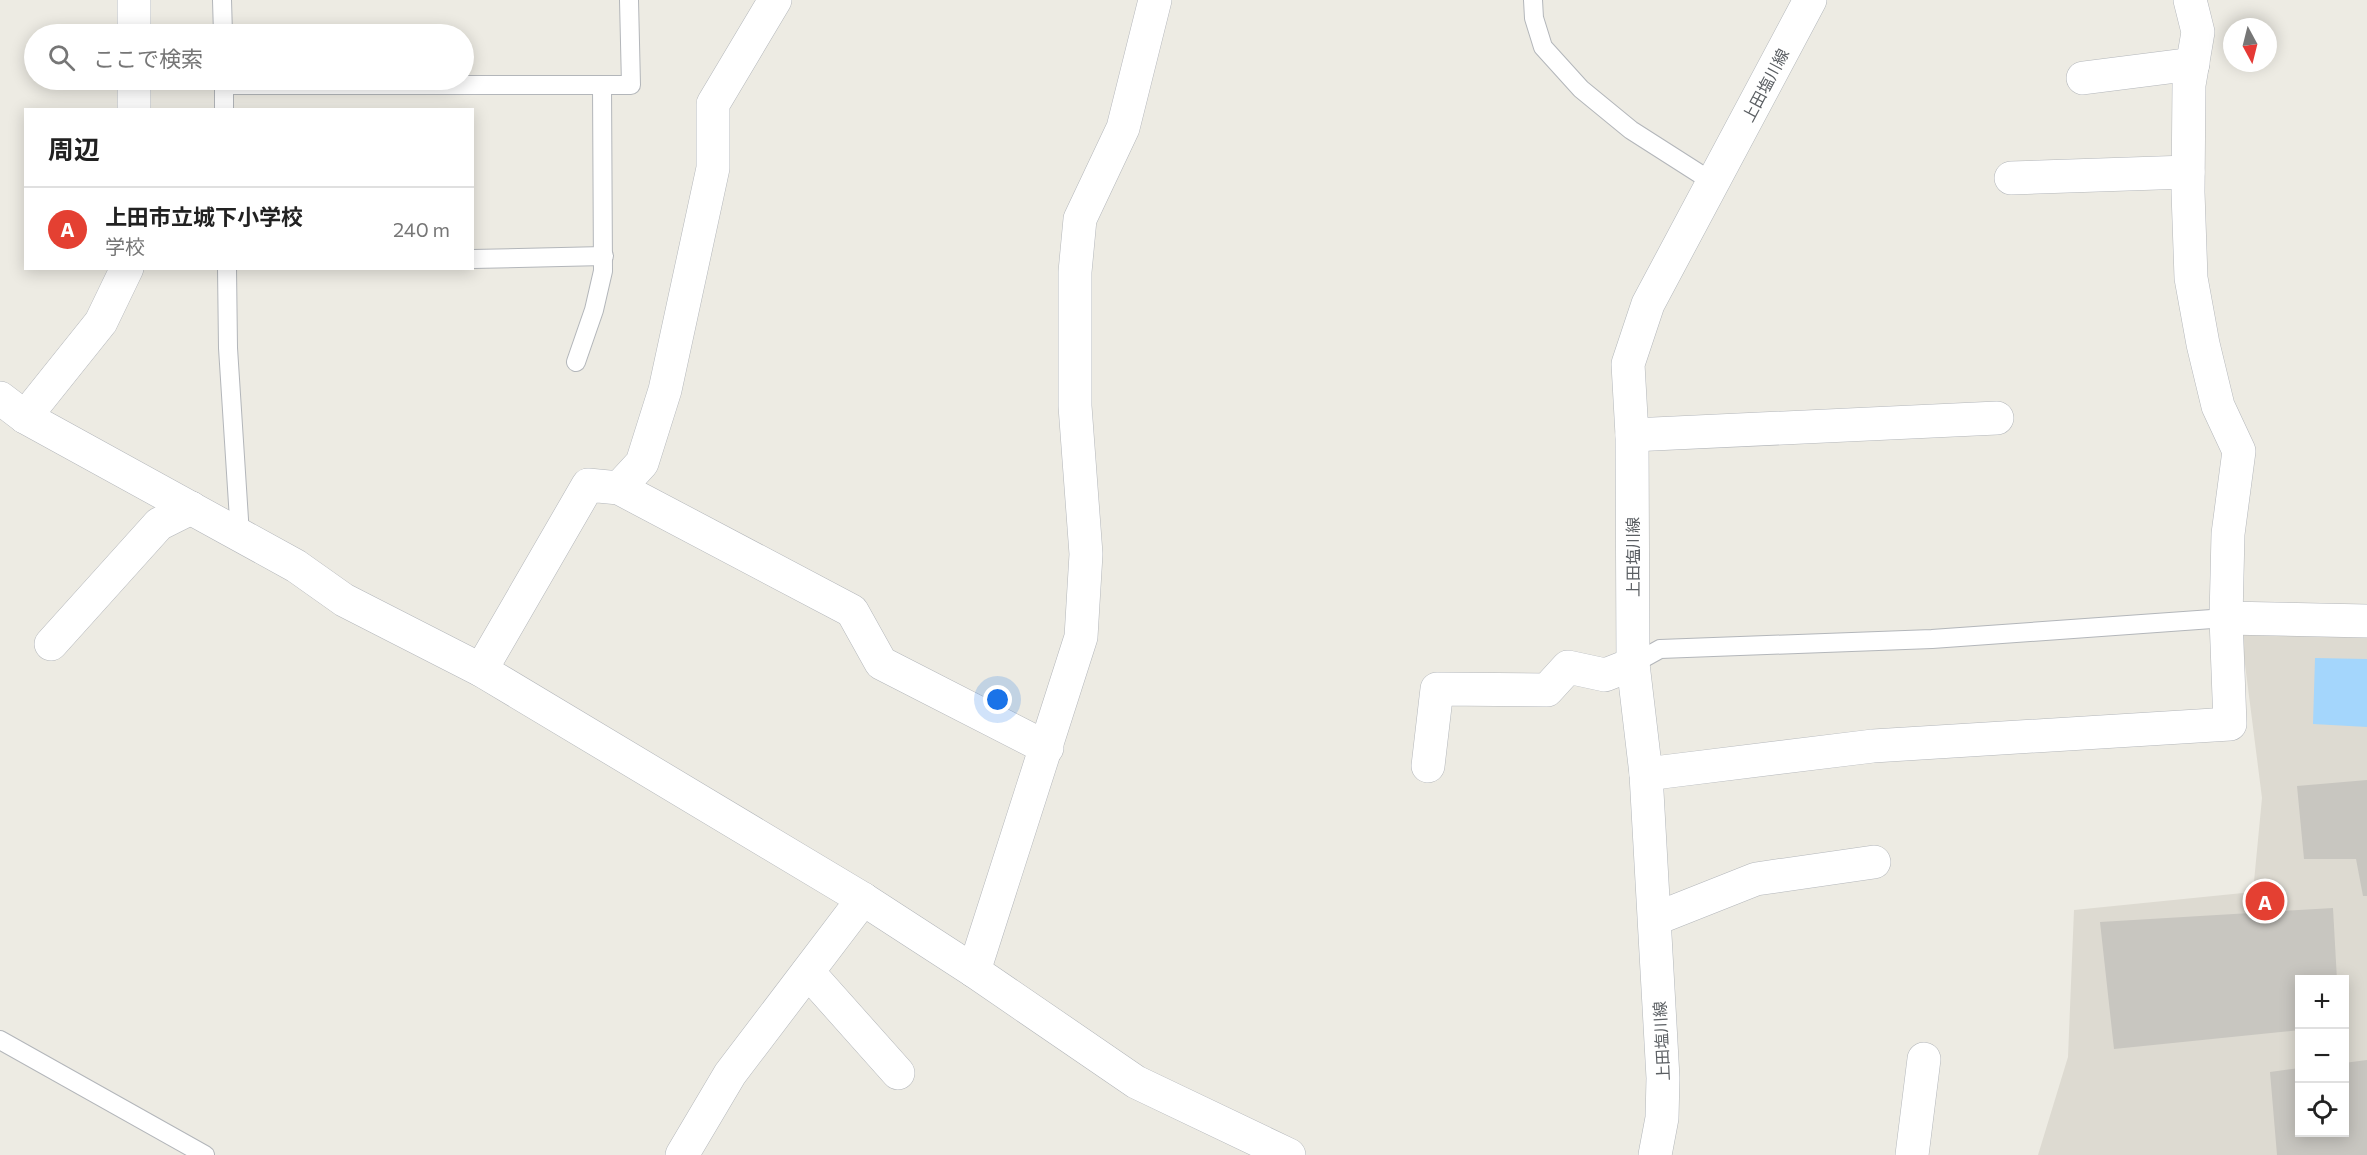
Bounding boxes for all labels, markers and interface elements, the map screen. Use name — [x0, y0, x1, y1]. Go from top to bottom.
north arrow — [2223, 18, 2277, 72]
search box — [24, 24, 474, 90]
icon: search — [45, 41, 78, 74]
text: ここで検索 — [93, 45, 203, 72]
street label: 上田塩川線 — [1738, 45, 1792, 125]
text: 周辺 — [48, 133, 100, 164]
text: 上田市立城下小学校 — [105, 203, 303, 230]
text: A — [60, 217, 75, 241]
text: 240 m — [393, 217, 450, 241]
text: 学校 — [105, 234, 145, 258]
street label: 上田塩川線 — [1623, 517, 1642, 597]
your location — [983, 685, 1012, 714]
pin: A — [2246, 878, 2284, 924]
map controls — [2295, 975, 2349, 1137]
button: + — [2295, 975, 2349, 1029]
street label: 上田塩川線 — [1649, 1001, 1673, 1081]
button: − — [2295, 1029, 2349, 1083]
button: locate — [2295, 1083, 2349, 1137]

